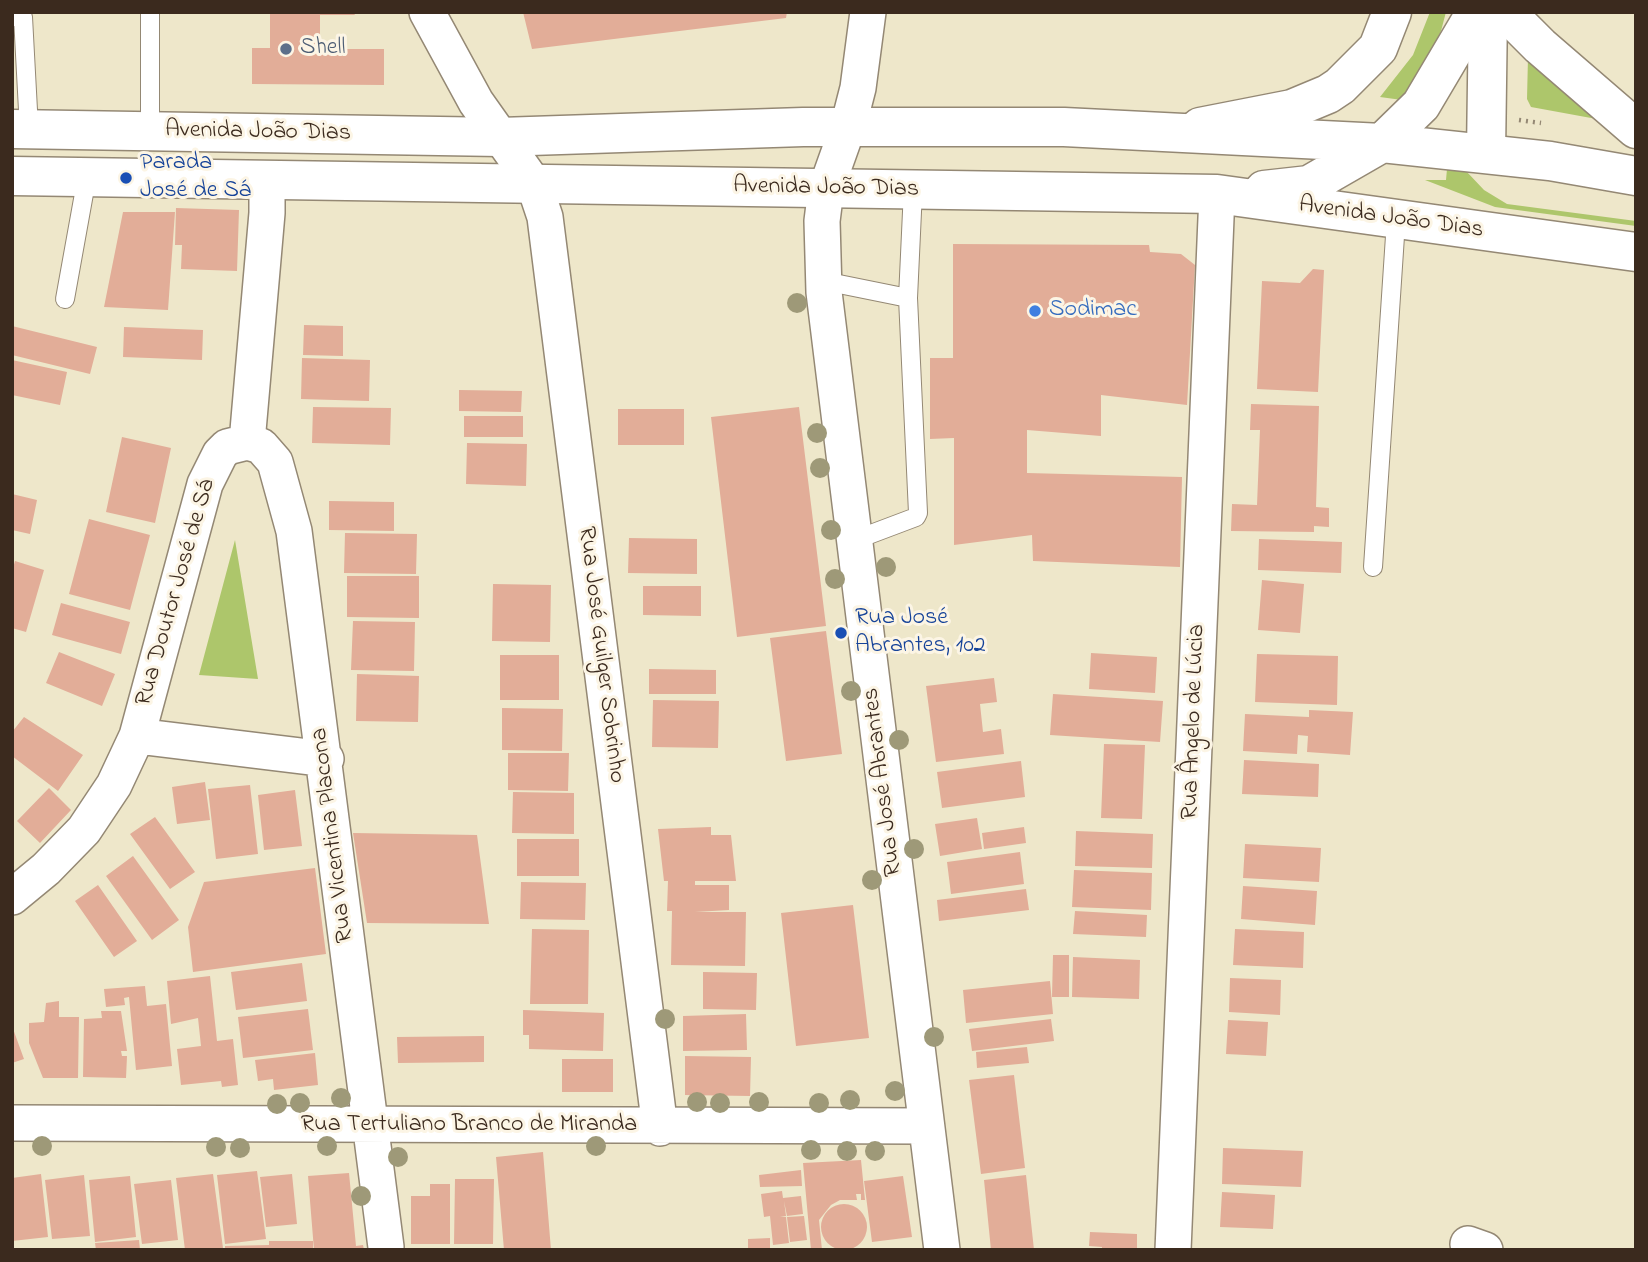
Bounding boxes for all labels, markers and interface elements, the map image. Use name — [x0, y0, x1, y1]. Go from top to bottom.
place label: Shell — [300, 35, 346, 63]
marker: Shell — [278, 41, 294, 57]
street label: Avenida João Dias — [165, 117, 351, 149]
place label: Parada José de Sá — [140, 150, 251, 206]
marker: Parada José de Sá — [118, 170, 134, 186]
street label: Avenida João Dias — [733, 173, 919, 205]
street label: Avenida João Dias — [1297, 192, 1485, 246]
place label: Sodimac — [1049, 297, 1137, 325]
marker: Sodimac — [1027, 303, 1043, 319]
street label: Rua Doutor José de Sá — [131, 476, 223, 710]
street label: Rua José Guilger Sobrinho — [570, 525, 630, 785]
place label: Rua José Abrantes, 102 — [855, 605, 986, 661]
street label: Rua Ângelo de Lúcia — [1177, 624, 1213, 820]
marker: Rua José Abrantes, 102 — [833, 625, 849, 641]
street label: Rua José Abrantes — [858, 686, 910, 878]
street label: Rua Vicentina Placona — [307, 726, 361, 944]
street label: Rua Tertuliano Branco de Miranda — [301, 1112, 637, 1140]

